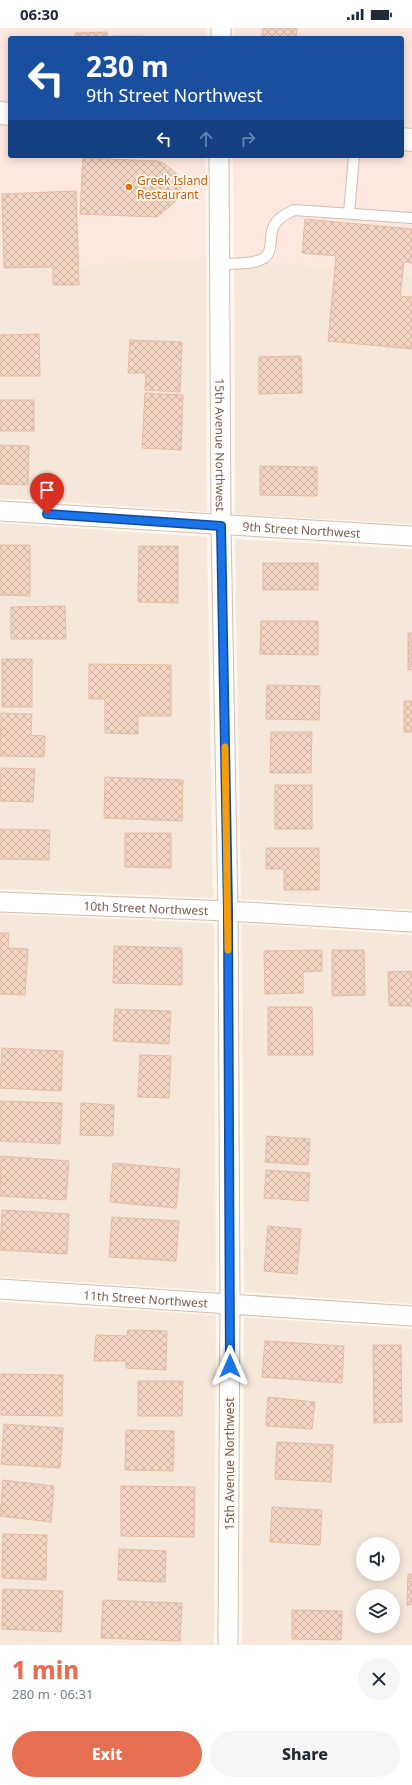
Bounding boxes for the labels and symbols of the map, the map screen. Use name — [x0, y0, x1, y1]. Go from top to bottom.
place label: Greek Island Restaurant — [137, 172, 208, 203]
marker: Greek Island Restaurant — [124, 182, 134, 192]
street label: 15th Avenue Northwest — [212, 378, 229, 512]
pin — [30, 473, 64, 514]
street label: 9th Street Northwest — [242, 517, 361, 541]
street label: 10th Street Northwest — [83, 897, 209, 919]
street label: 11th Street Northwest — [83, 1286, 209, 1311]
position arrow — [209, 1345, 251, 1387]
street label: 15th Avenue Northwest — [221, 1397, 238, 1531]

